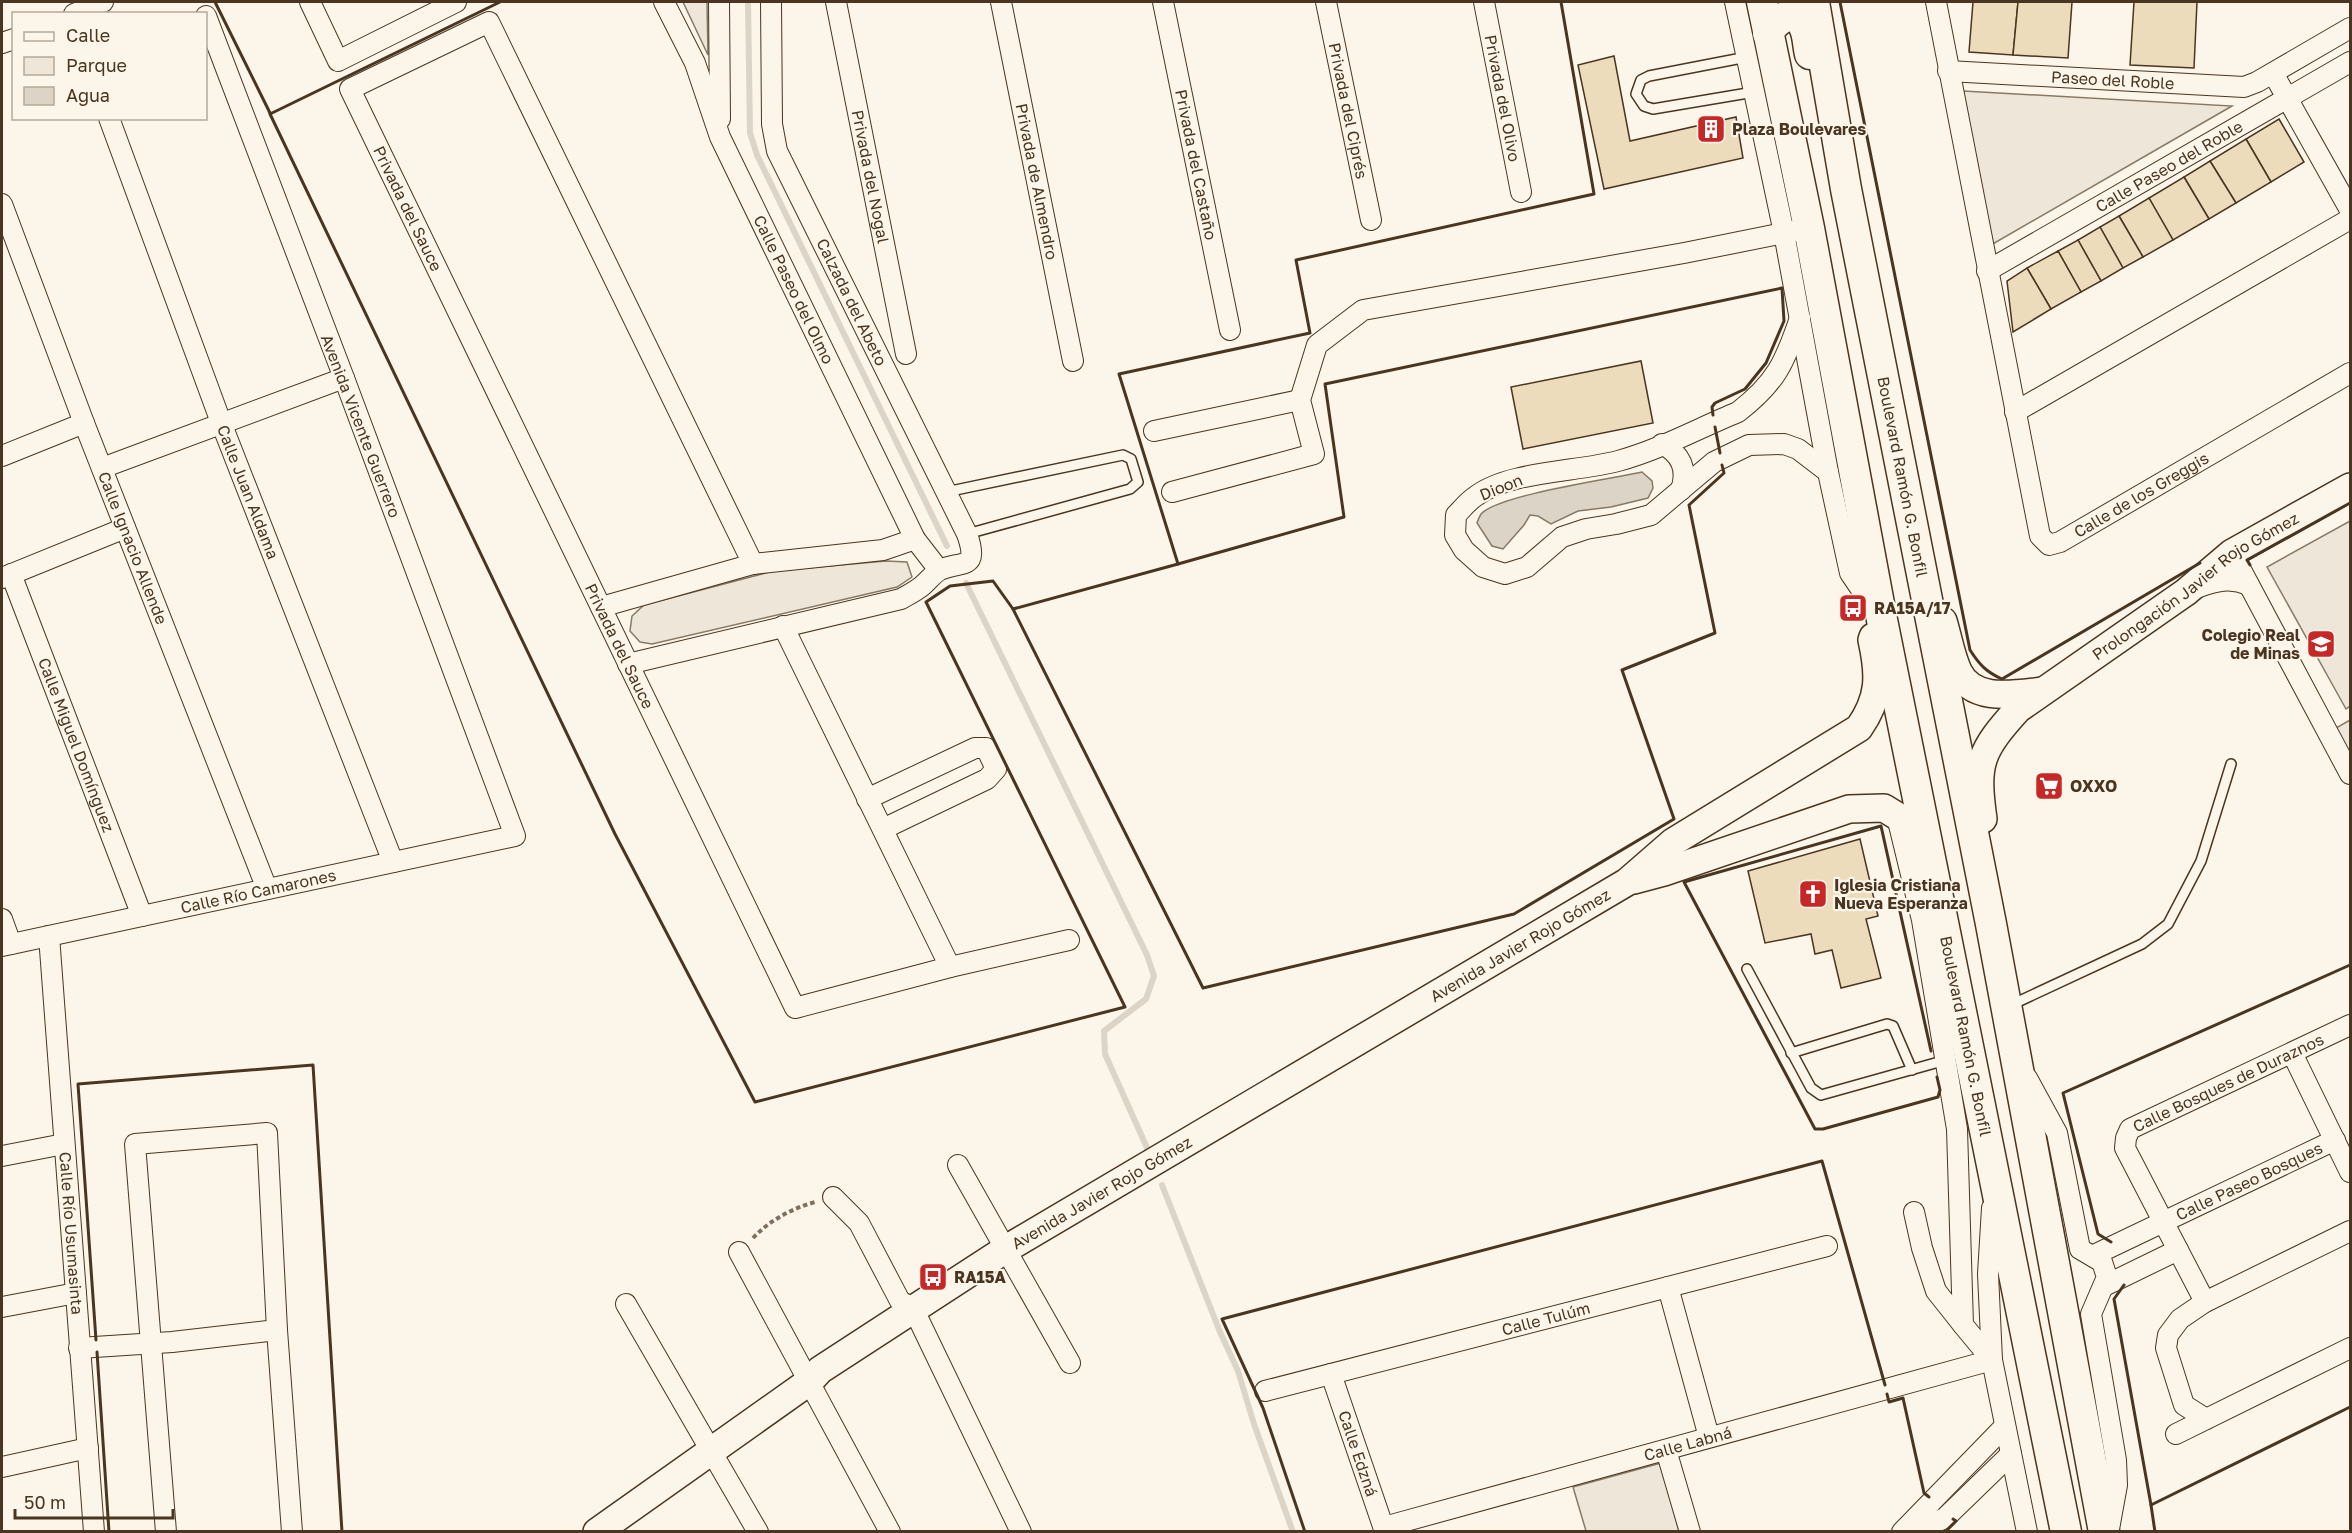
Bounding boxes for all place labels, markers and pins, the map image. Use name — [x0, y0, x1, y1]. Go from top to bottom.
building icon: Plaza Boulevares — [1695, 113, 1727, 145]
place label: Plaza Boulevares — [1732, 119, 1866, 139]
bus stop icon: RA15A/17 — [1837, 592, 1869, 624]
place label: RA15A/17 — [1874, 598, 1951, 618]
place label: Colegio Real de Minas — [2202, 625, 2301, 663]
school or university icon: Colegio Real de Minas — [2305, 628, 2337, 660]
supermarket icon: OXXO — [2033, 770, 2065, 802]
place label: OXXO — [2070, 776, 2117, 796]
place label: Iglesia Cristiana Nueva Esperanza — [1834, 875, 1968, 913]
church icon: Iglesia Cristiana Nueva Esperanza — [1797, 878, 1829, 910]
bus stop icon: RA15A — [917, 1261, 949, 1293]
place label: RA15A — [954, 1267, 1007, 1287]

